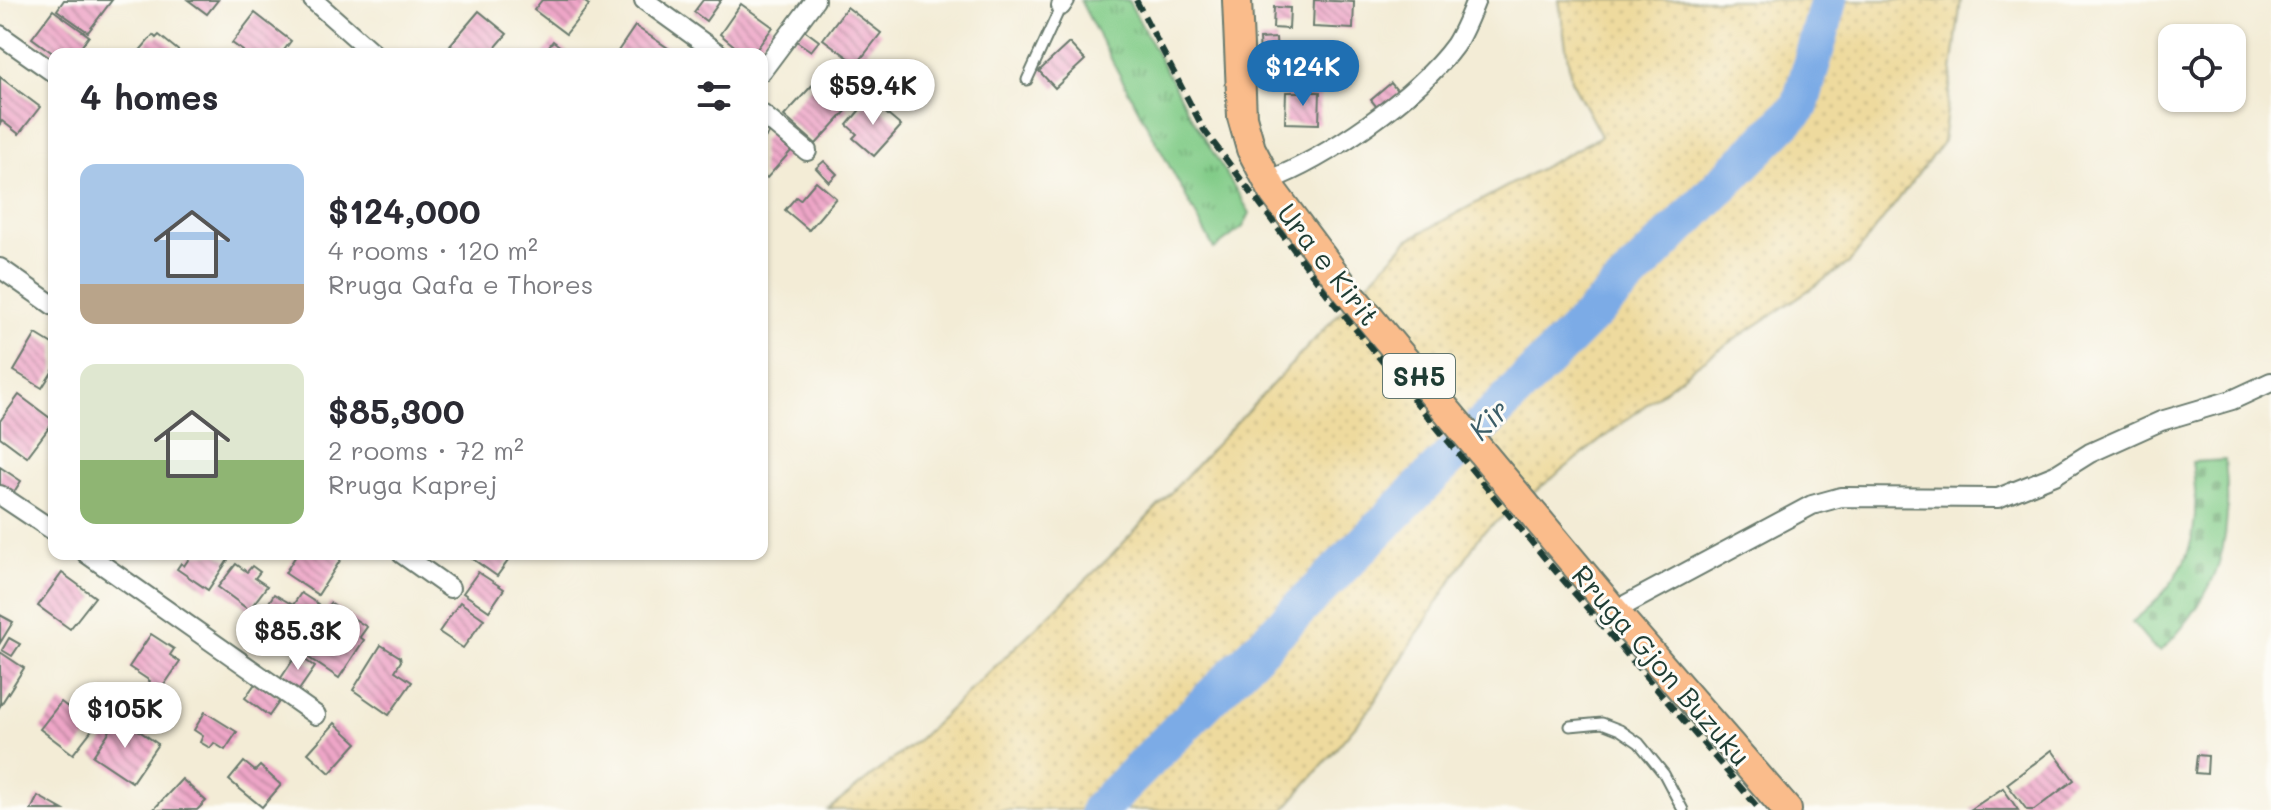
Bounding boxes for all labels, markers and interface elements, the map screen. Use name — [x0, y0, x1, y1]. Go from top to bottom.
map controls — [2158, 24, 2246, 112]
button: locate — [2158, 24, 2246, 112]
pin: $124K — [1247, 40, 1359, 108]
text: $124K — [1265, 49, 1341, 83]
pin: $59.4K — [808, 59, 938, 127]
text: $59.4K — [829, 68, 917, 102]
text: 4 homes — [80, 74, 219, 119]
icon: filters — [692, 74, 736, 118]
text: $124,000 — [328, 188, 481, 233]
street label: Ura e Kirit — [1270, 195, 1388, 333]
icon: home — [144, 196, 240, 292]
text: 4 rooms · 120 m² — [328, 233, 538, 267]
text: Rruga Qafa e Thores — [328, 267, 593, 301]
road number: SH5 — [1383, 354, 1455, 398]
text: $85,300 — [328, 388, 465, 433]
water label: Kir — [1459, 390, 1517, 448]
icon: home — [144, 396, 240, 492]
text: 2 rooms · 72 m² — [328, 433, 524, 467]
text: Rruga Kaprej — [328, 467, 497, 501]
street label: Rruga Gjon Buzuku — [1565, 557, 1759, 773]
pin: $85.3K — [233, 604, 363, 672]
text: $85.3K — [254, 613, 342, 647]
pin: $105K — [69, 682, 181, 750]
text: $105K — [87, 691, 163, 725]

